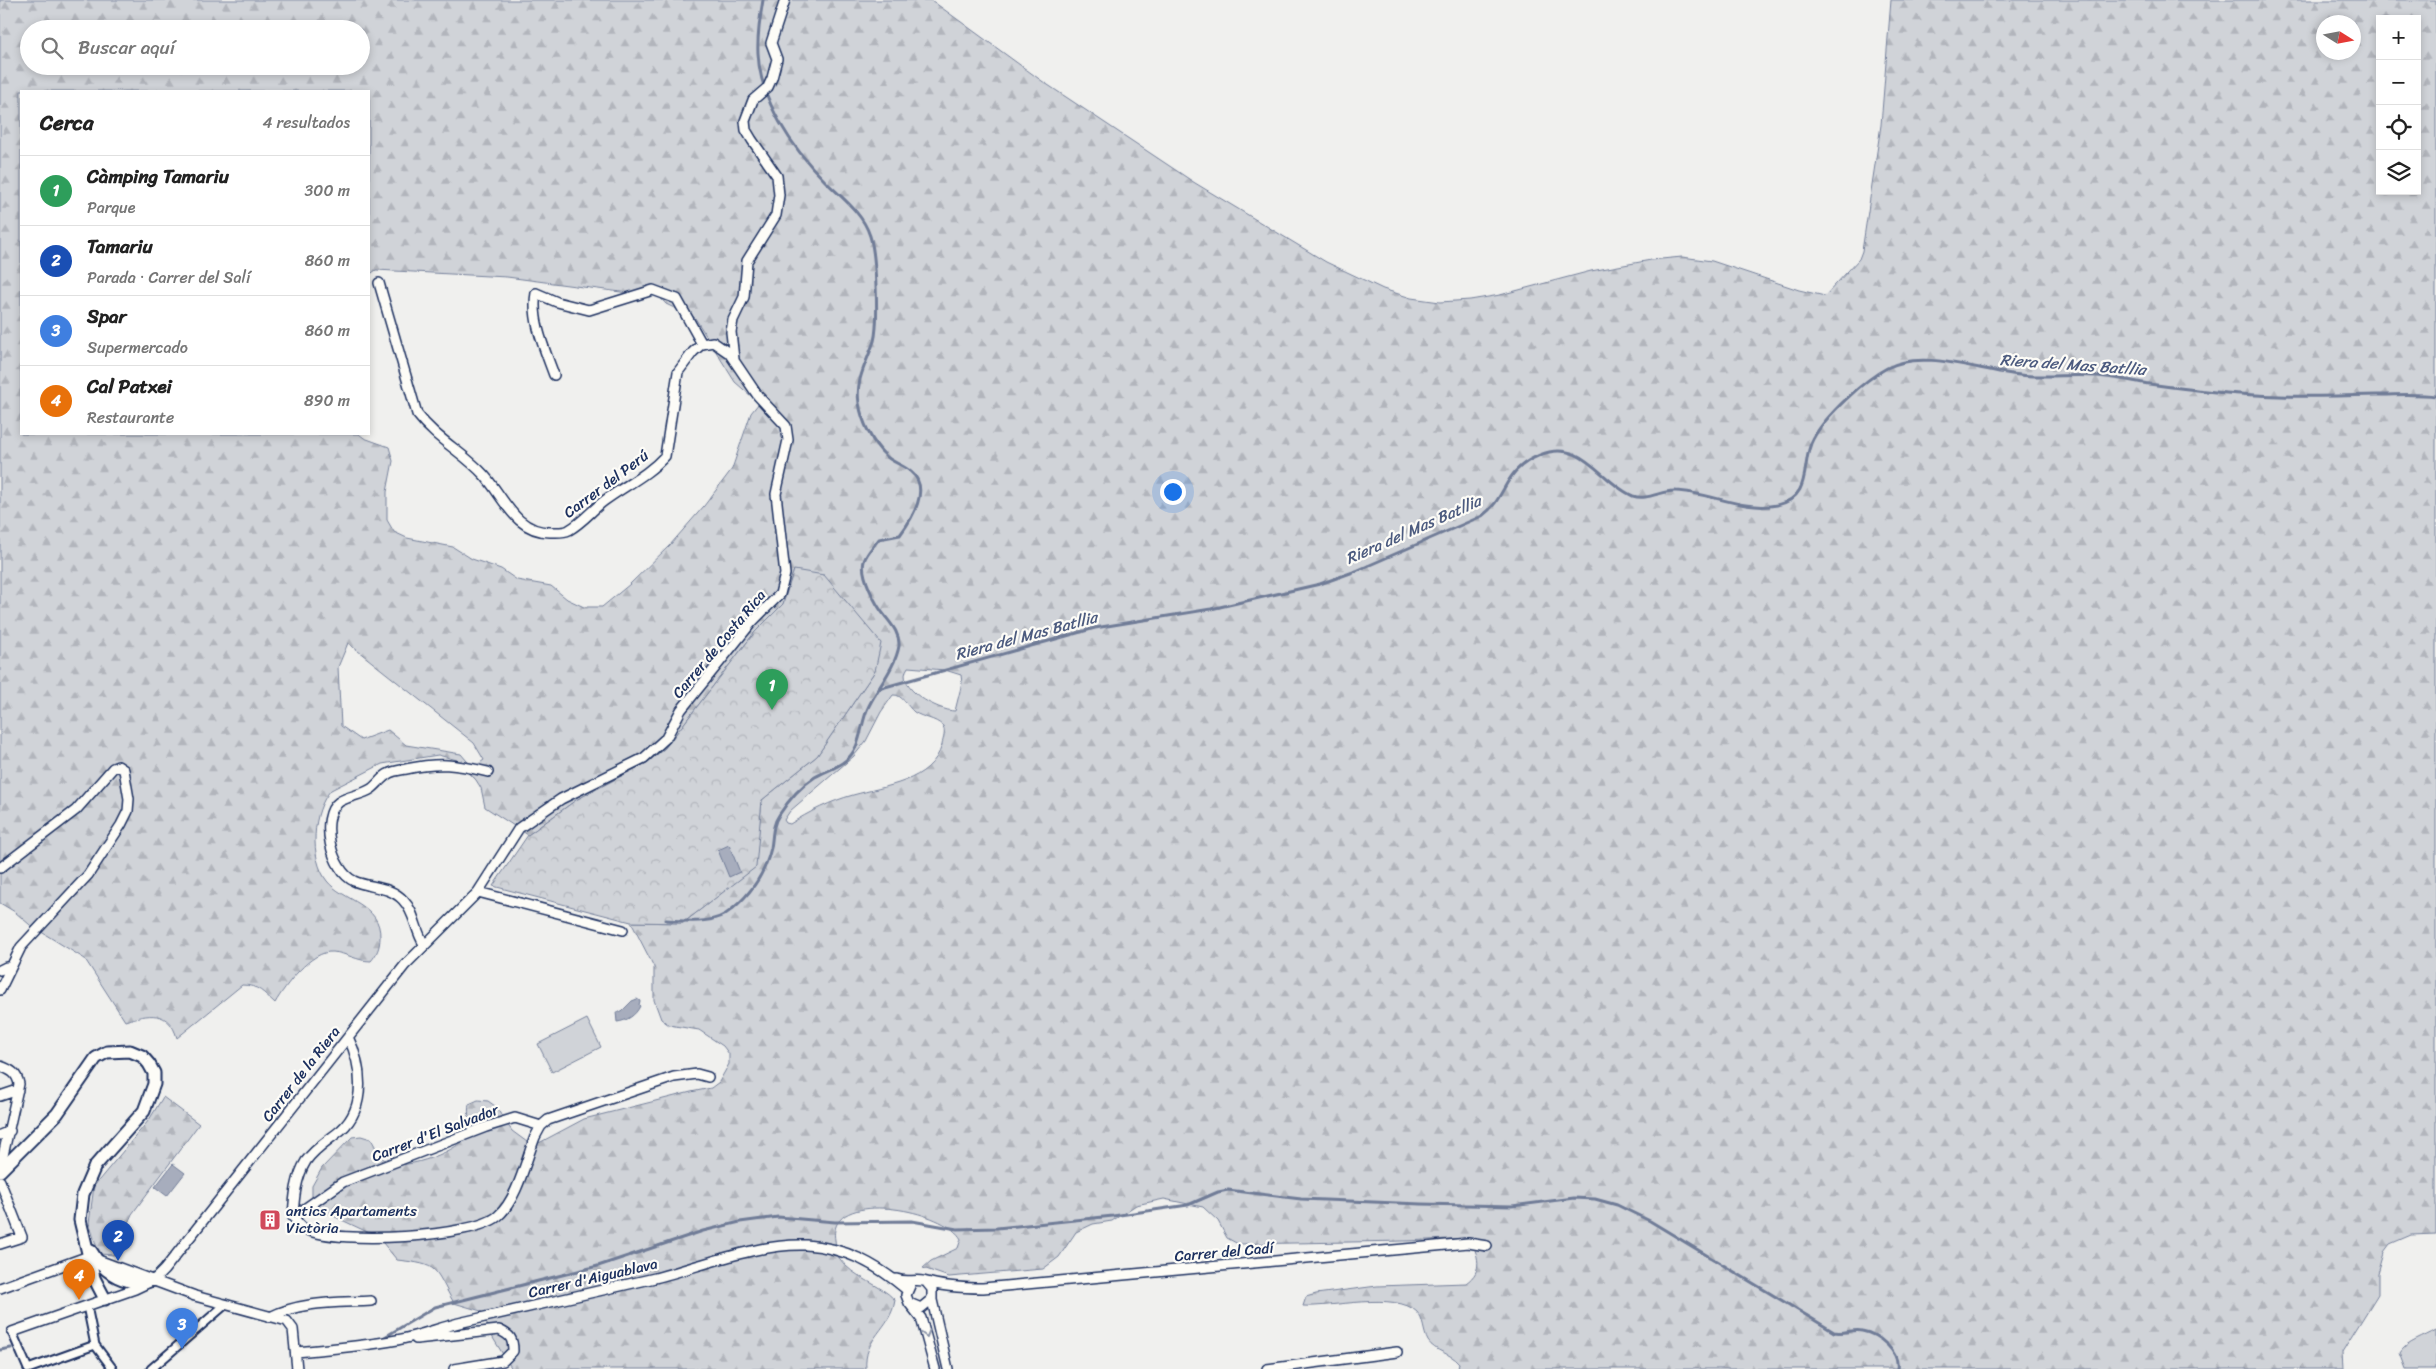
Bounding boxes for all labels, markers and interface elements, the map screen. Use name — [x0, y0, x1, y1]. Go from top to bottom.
north arrow — [2316, 15, 2361, 60]
map controls — [2376, 15, 2421, 195]
button: + — [2376, 15, 2421, 60]
search box — [20, 20, 370, 75]
text: Buscar aquí — [78, 31, 175, 64]
icon: search — [38, 34, 66, 62]
button: − — [2376, 60, 2421, 105]
text: Cerca — [40, 104, 94, 142]
button: locate — [2376, 105, 2421, 150]
text: 4 resultados — [262, 108, 350, 137]
button: layers — [2376, 150, 2421, 195]
text: Càmping Tamariu — [87, 160, 229, 193]
text: 1 — [53, 176, 59, 205]
text: 300 m — [305, 176, 350, 205]
text: Parque — [87, 193, 135, 222]
text: Tamariu — [87, 230, 153, 263]
text: 2 — [51, 246, 61, 275]
text: 860 m — [305, 246, 350, 275]
text: Parada · Carrer del Salí — [87, 263, 250, 292]
text: Spar — [87, 300, 126, 333]
text: 3 — [52, 316, 60, 345]
text: 860 m — [305, 316, 350, 345]
text: Supermercado — [87, 333, 188, 362]
water label: Riera del Mas Batllia — [1999, 345, 2149, 384]
text: Cal Patxei — [87, 370, 172, 403]
text: 4 — [51, 386, 61, 415]
text: 890 m — [304, 386, 350, 415]
text: Restaurante — [87, 403, 174, 432]
street label: Carrer del Perú — [558, 443, 655, 525]
your location — [1160, 479, 1186, 505]
water label: Riera del Mas Batllia — [1341, 486, 1488, 572]
street label: Carrer de Costa Rica — [665, 583, 773, 704]
water label: Riera del Mas Batllia — [952, 602, 1102, 668]
pin: 1 — [756, 669, 788, 710]
street label: Carrer de la Riera — [255, 1020, 347, 1128]
street label: Carrer d'El Salvador — [368, 1097, 503, 1169]
place label: antics Apartaments Victòria — [286, 1198, 417, 1241]
building icon: antics Apartaments Victòria — [258, 1208, 282, 1232]
pin: 2 — [102, 1220, 134, 1261]
street label: Carrer del Cadí — [1173, 1235, 1276, 1269]
street label: Carrer d'Aiguablava — [526, 1250, 661, 1306]
pin: 4 — [63, 1259, 95, 1300]
pin: 3 — [166, 1308, 198, 1349]
one-way arrow — [920, 1329, 930, 1338]

